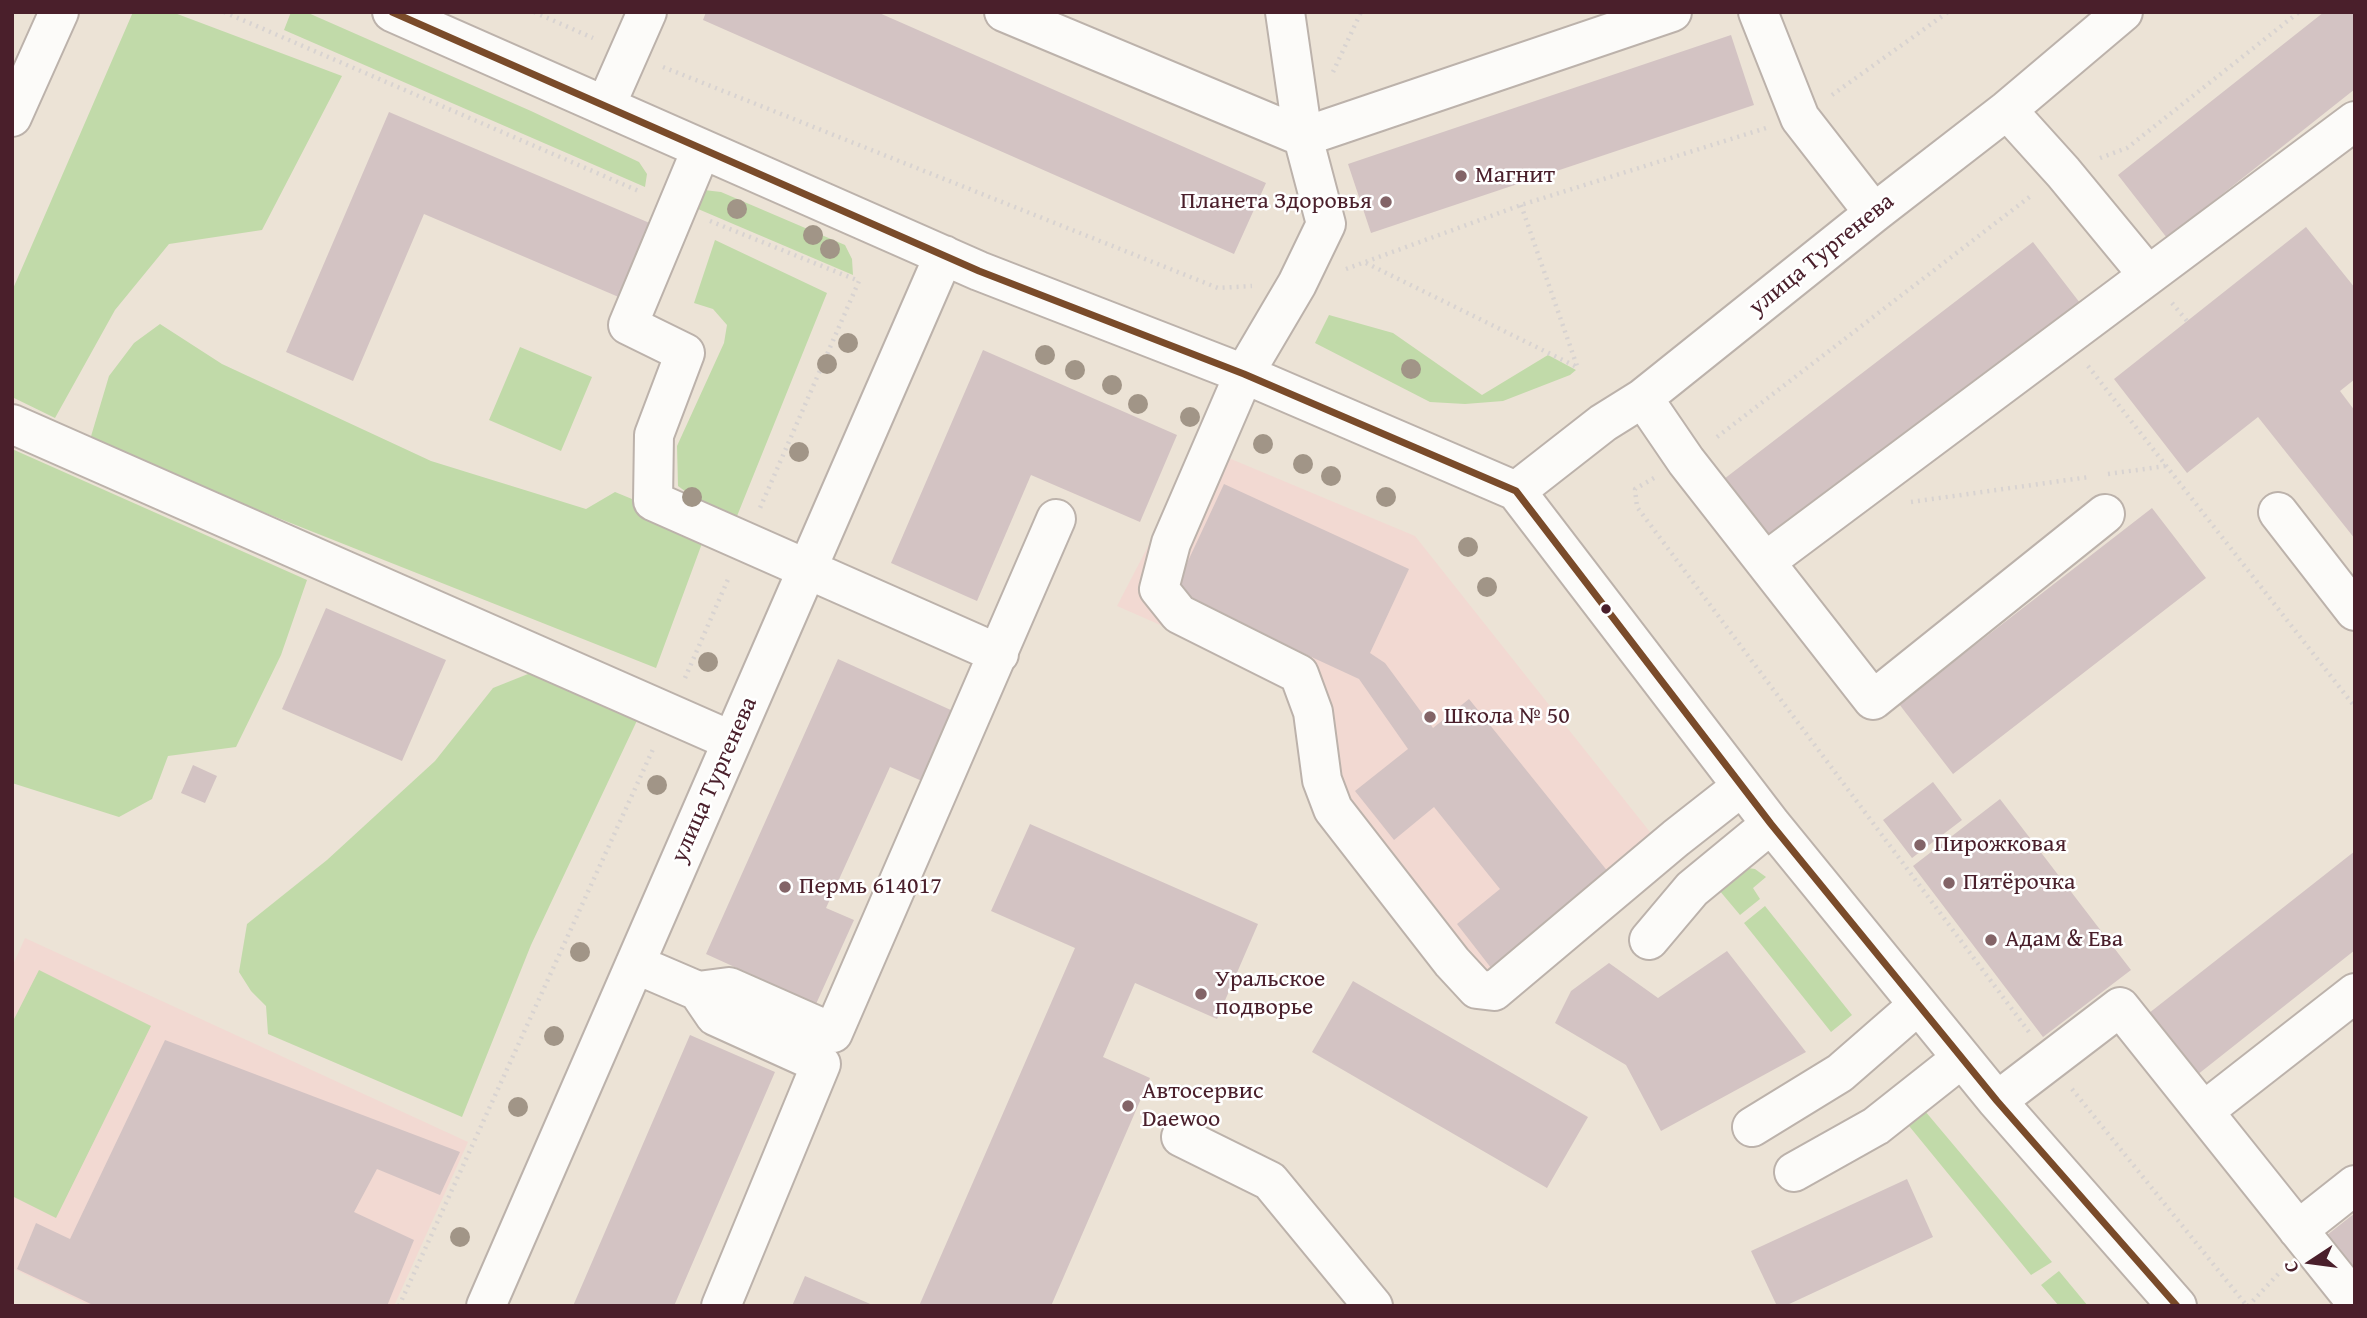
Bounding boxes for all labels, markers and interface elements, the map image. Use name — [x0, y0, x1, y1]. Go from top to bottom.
place label: Магнит — [1475, 162, 1555, 190]
marker: Магнит — [1453, 168, 1469, 184]
place label: Планета Здоровья — [1180, 188, 1372, 216]
street label: улица Тургенева — [1744, 188, 1900, 322]
marker: Планета Здоровья — [1378, 194, 1394, 210]
unlabelled marker — [1599, 602, 1613, 616]
street label: улица Тургенева — [666, 693, 764, 867]
place label: Школа № 50 — [1444, 703, 1570, 731]
marker: Школа № 50 — [1422, 709, 1438, 725]
place label: Пирожковая — [1934, 831, 2067, 859]
marker: Пирожковая — [1912, 837, 1928, 853]
place label: Пятёрочка — [1963, 869, 2076, 897]
place label: Пермь 614017 — [799, 873, 942, 901]
marker: Пятёрочка — [1941, 875, 1957, 891]
marker: Пермь 614017 — [777, 879, 793, 895]
place label: Адам & Ева — [2005, 926, 2123, 954]
marker: Адам & Ева — [1983, 932, 1999, 948]
place label: Уральское подворье — [1215, 966, 1325, 1022]
marker: Уральское подворье — [1193, 986, 1209, 1002]
place label: Автосервис Daewoo — [1142, 1078, 1264, 1134]
marker: Автосервис Daewoo — [1120, 1098, 1136, 1114]
north arrow — [2276, 1227, 2346, 1297]
text: С — [2276, 1258, 2305, 1275]

